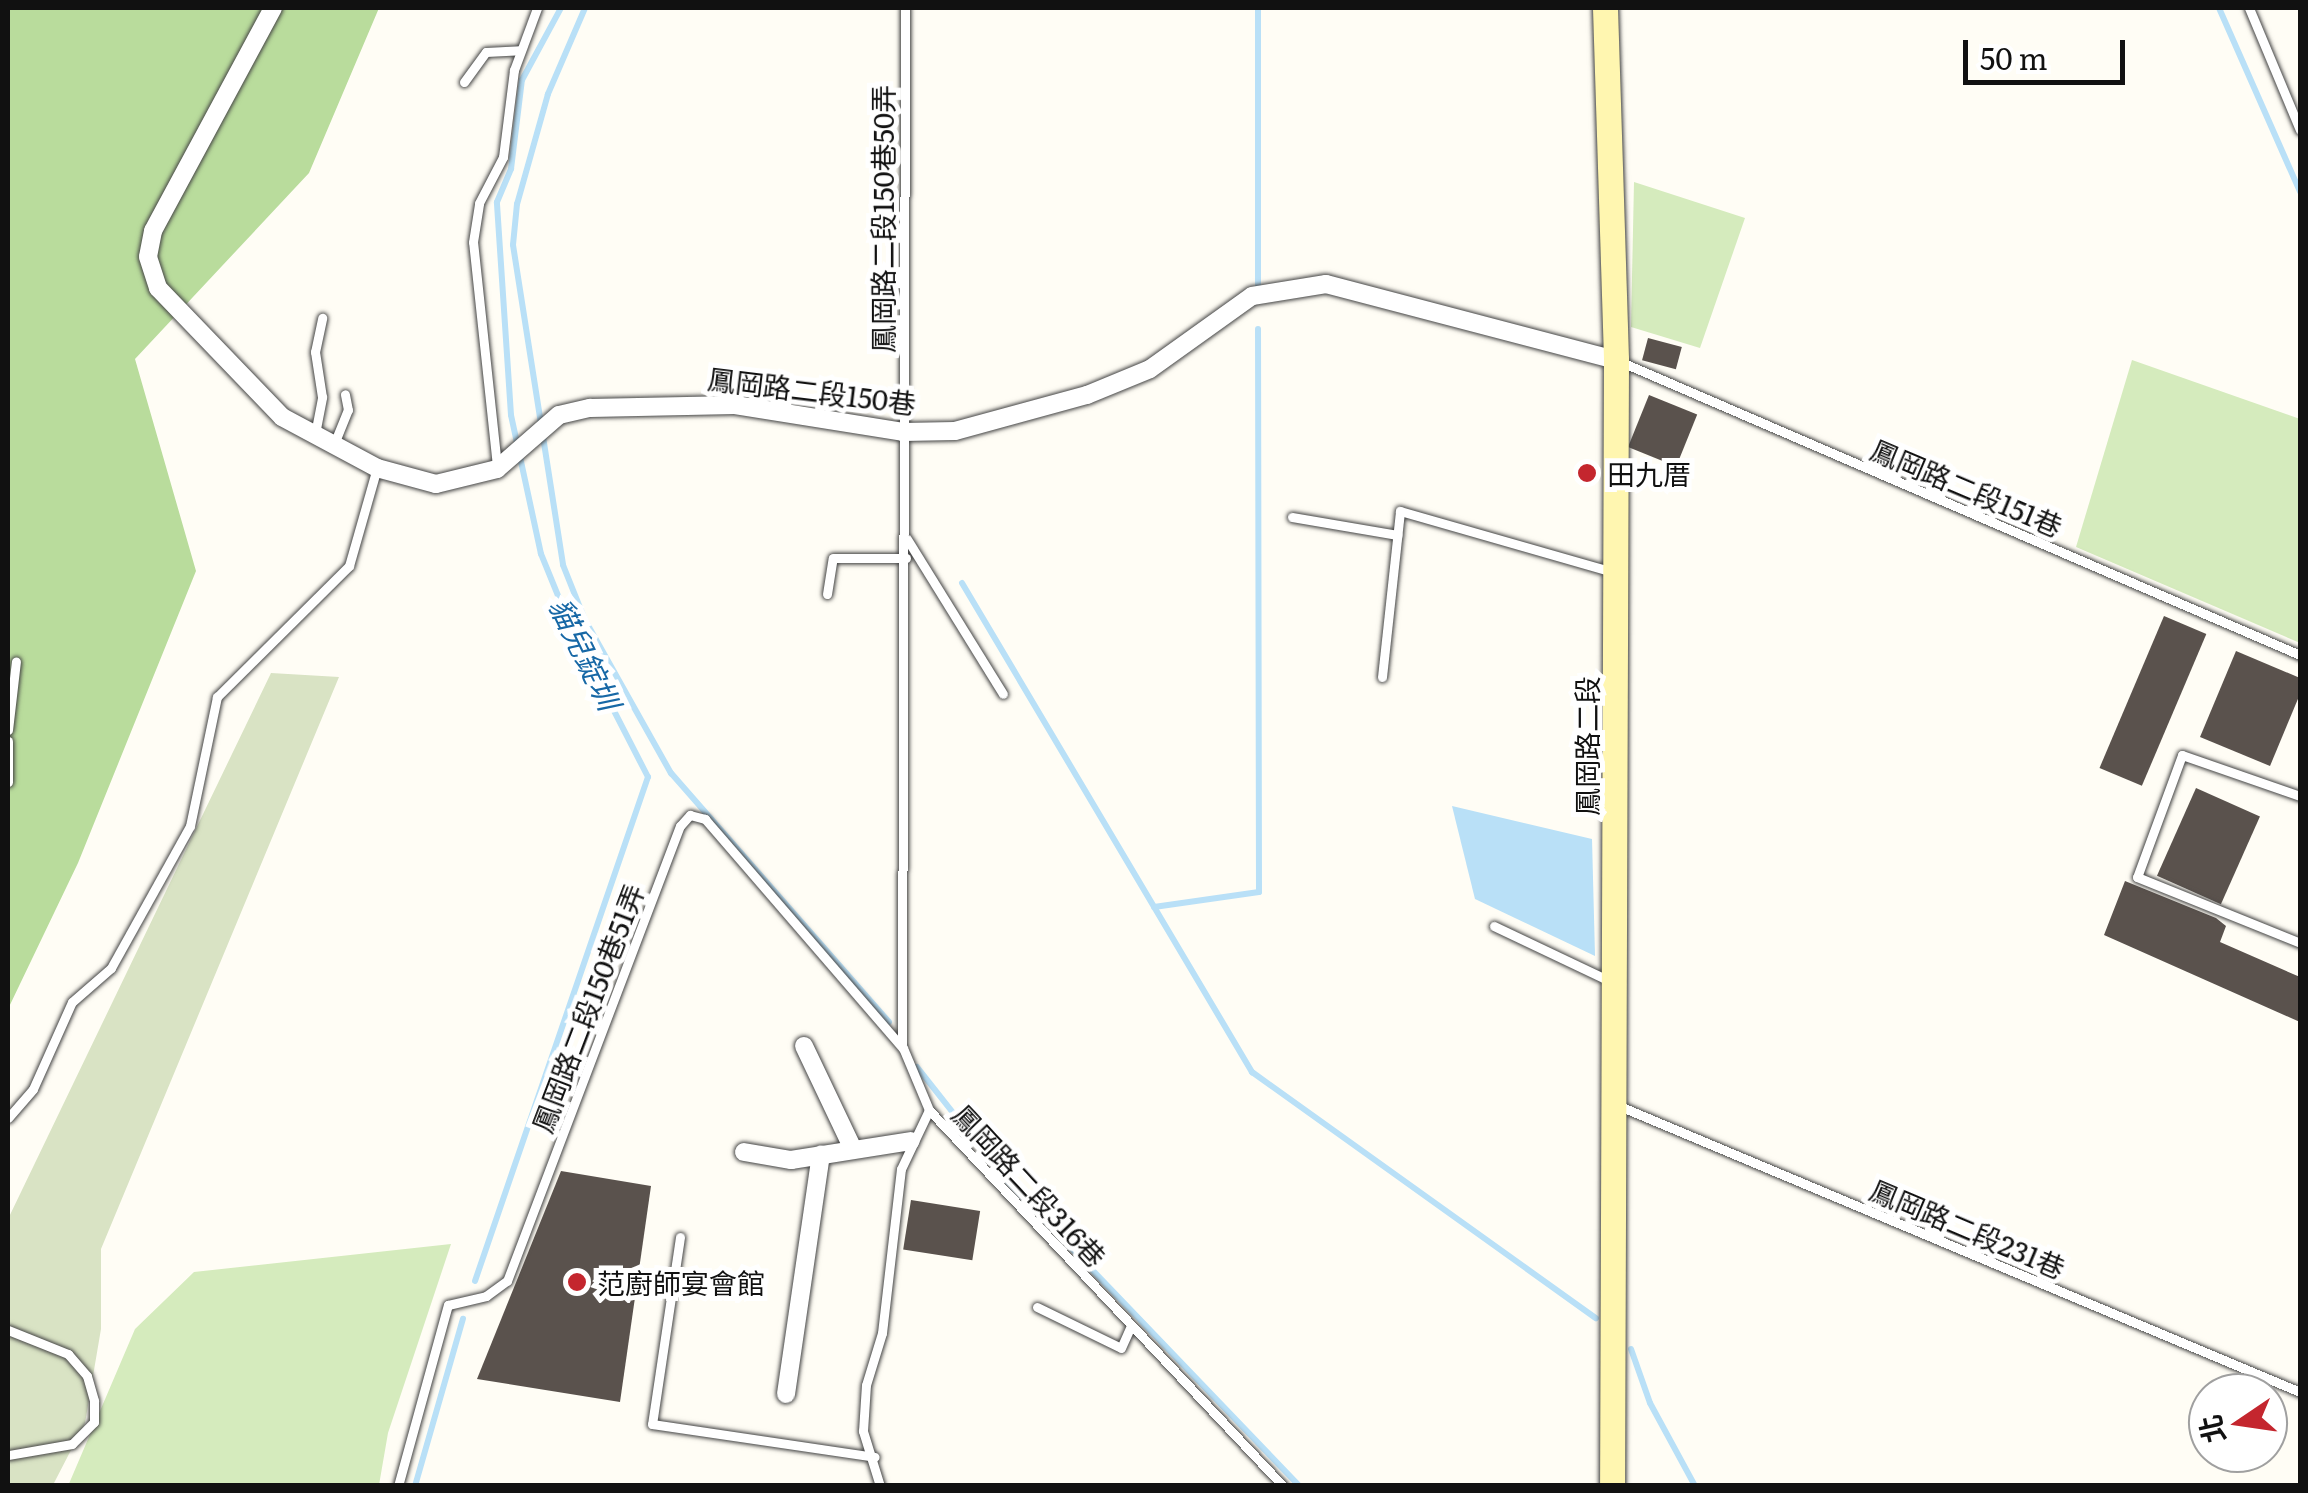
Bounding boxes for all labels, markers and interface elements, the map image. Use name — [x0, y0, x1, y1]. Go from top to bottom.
scale bar — [1968, 20, 2130, 82]
text: 50 m — [1980, 35, 2048, 79]
street label: 鳳岡路二段150巷50弄 — [865, 85, 899, 353]
street label: 鳳岡路二段150巷 — [706, 361, 918, 419]
street label: 鳳岡路二段151巷 — [1866, 431, 2068, 543]
place label: 田九厝 — [1607, 456, 1691, 490]
marker: 田九厝 — [1576, 462, 1598, 484]
water label: 貓兒錠圳 — [544, 591, 628, 715]
street label: 鳳岡路二段 — [1569, 676, 1603, 816]
street label: 鳳岡路二段150巷51弄 — [524, 879, 650, 1137]
street label: 鳳岡路二段316巷 — [946, 1097, 1114, 1273]
street label: 鳳岡路二段231巷 — [1865, 1172, 2071, 1284]
place label: 范廚師宴會館 — [597, 1265, 765, 1299]
marker: 范廚師宴會館 — [566, 1271, 588, 1293]
north arrow — [2188, 1373, 2288, 1473]
text: 北 — [2187, 1411, 2234, 1448]

